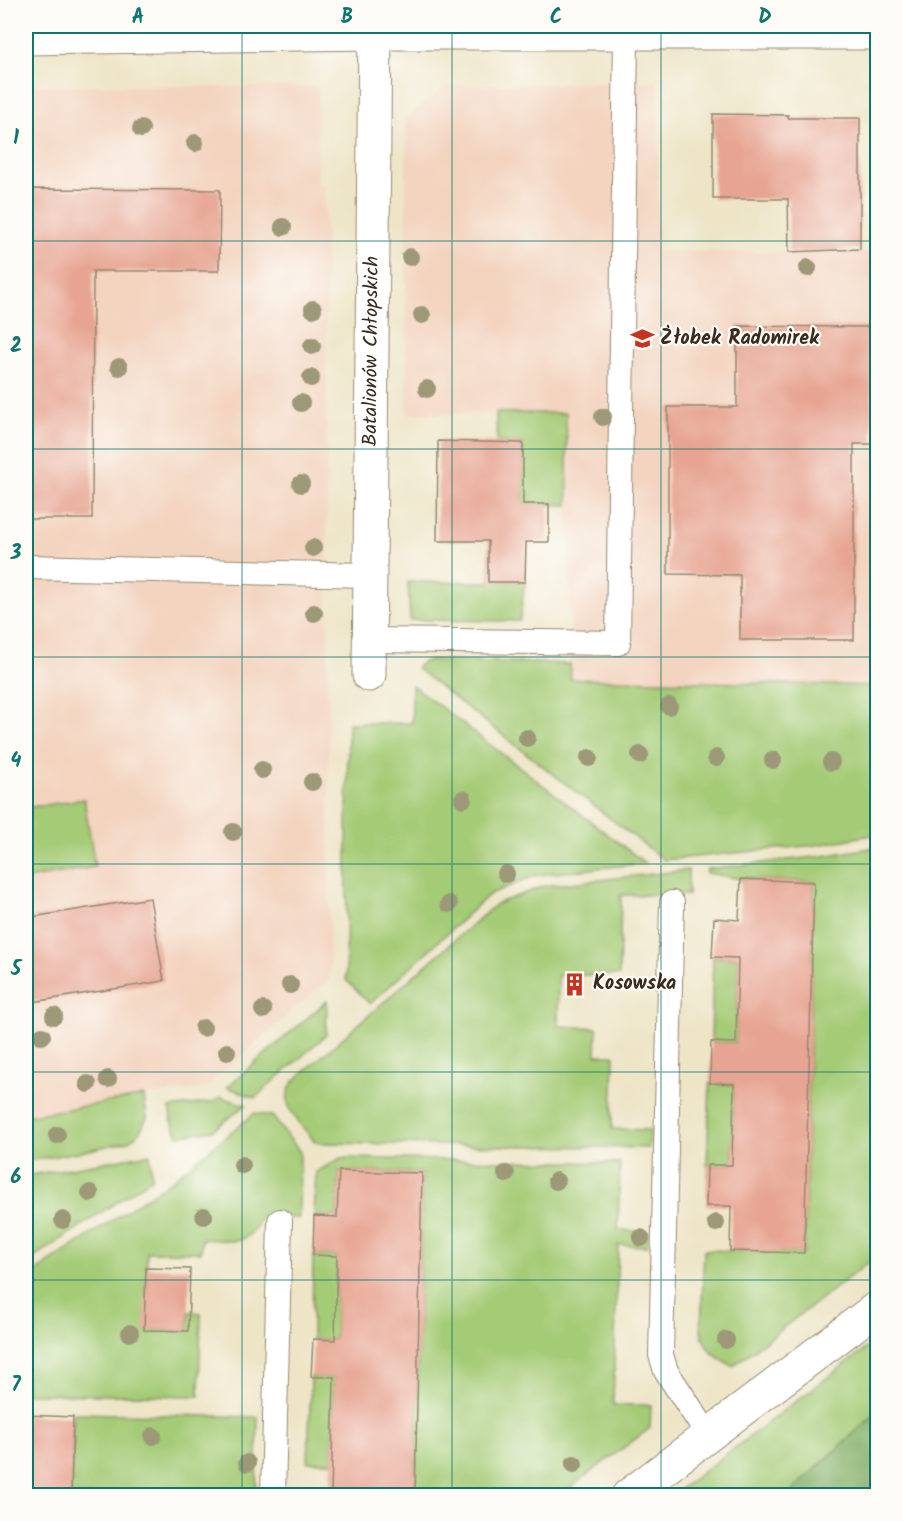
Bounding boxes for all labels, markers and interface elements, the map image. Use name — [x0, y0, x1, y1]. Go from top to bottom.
text: A — [132, 2, 144, 34]
text: B — [341, 2, 353, 34]
text: C — [550, 2, 562, 34]
text: D — [758, 2, 772, 34]
text: 1 — [13, 123, 19, 155]
street label: Batalionów Chłopskich — [355, 256, 389, 446]
place label: Żłobek Radomirek — [660, 323, 820, 355]
school or university icon: Żłobek Radomirek — [629, 326, 655, 352]
text: 2 — [10, 331, 22, 363]
text: 3 — [10, 538, 22, 570]
text: 4 — [11, 746, 22, 778]
text: 5 — [10, 954, 23, 986]
place label: Kosowska — [593, 968, 676, 1000]
building icon: Kosowska — [562, 971, 588, 997]
text: 6 — [11, 1162, 22, 1194]
text: 7 — [11, 1370, 21, 1402]

